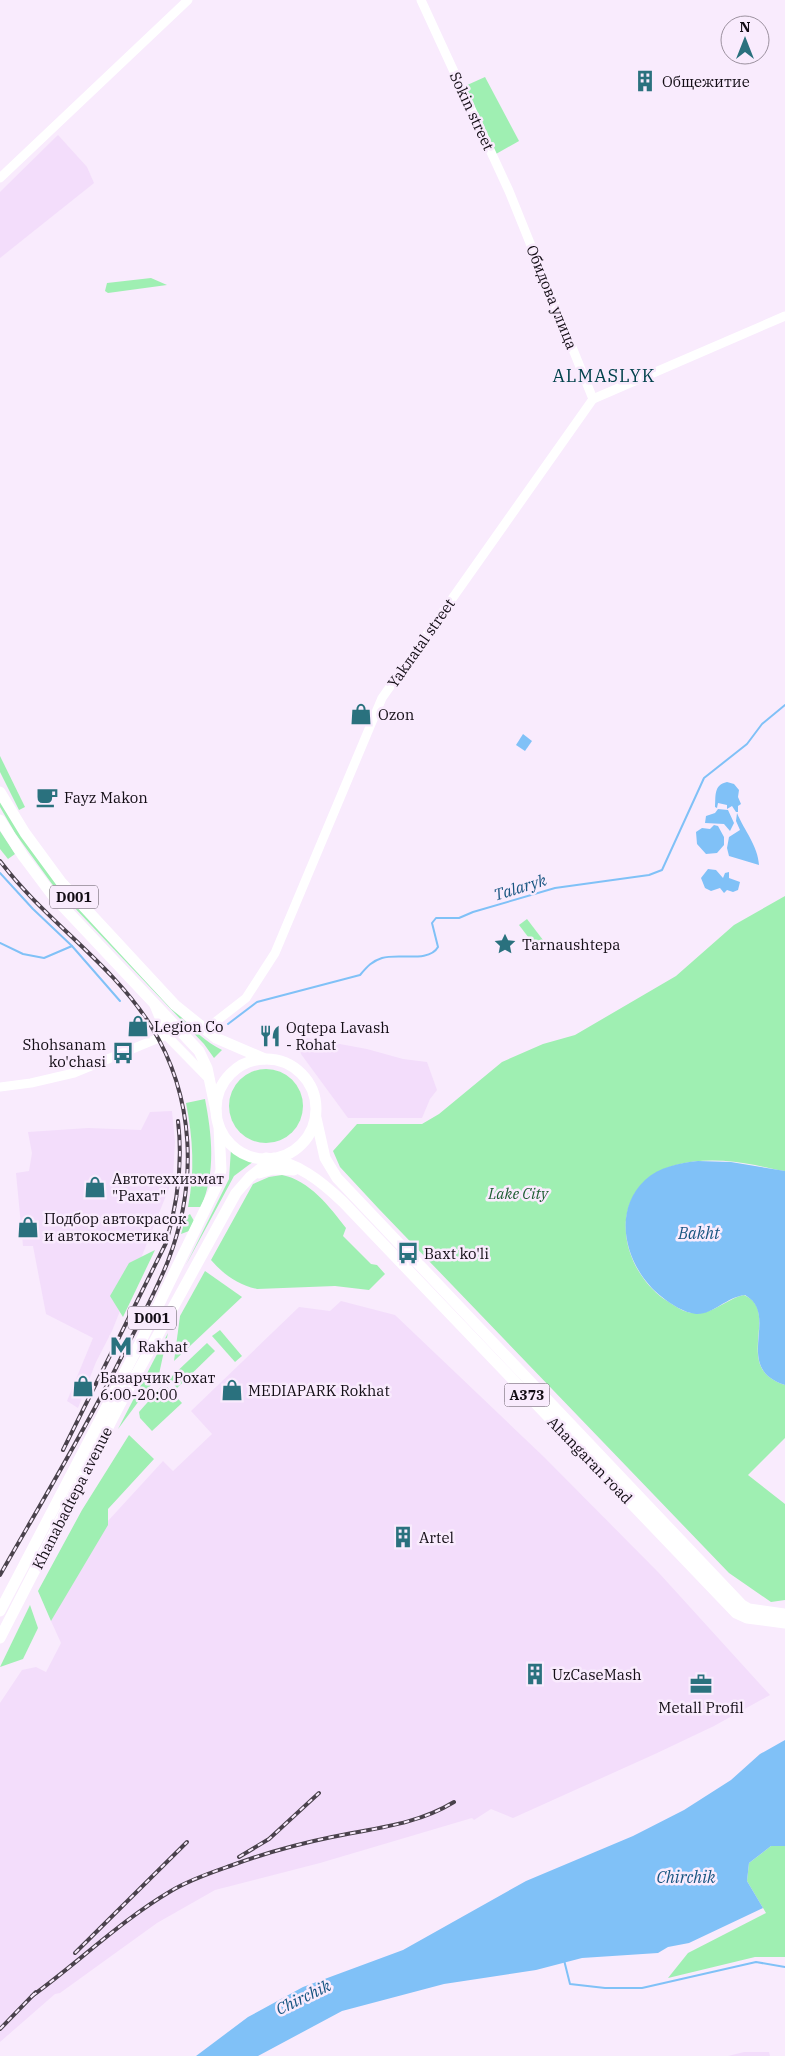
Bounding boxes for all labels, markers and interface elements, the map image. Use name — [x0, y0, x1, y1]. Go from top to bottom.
north arrow — [720, 15, 770, 65]
text: N — [739, 18, 751, 36]
building icon: Общежитие — [632, 68, 658, 94]
street label: Sokin street — [446, 69, 498, 153]
place label: Общежитие — [662, 72, 750, 91]
street label: Обидова улица — [522, 242, 582, 352]
district label: ALMASLYK — [552, 364, 656, 387]
street label: Yakлatal street — [383, 595, 459, 691]
shop icon: Ozon — [348, 701, 374, 727]
place label: Ozon — [378, 705, 415, 724]
cafe icon: Fayz Makon — [34, 784, 60, 810]
place label: Fayz Makon — [64, 788, 148, 807]
water label: Talaryk — [491, 869, 549, 904]
road number: D001 — [50, 886, 98, 909]
place icon: Tarnaushtepa — [492, 931, 518, 957]
place label: Tarnaushtepa — [522, 935, 621, 954]
shop icon: Legion Co — [125, 1013, 151, 1039]
place label: Legion Co — [154, 1017, 223, 1036]
place label: Oqtepa Lavash - Rohat — [286, 1018, 390, 1054]
restaurant icon: Oqtepa Lavash - Rohat — [257, 1023, 283, 1049]
place label: Shohsanam ko'chasi — [22, 1035, 106, 1071]
bus stop icon: Shohsanam ko'chasi — [110, 1040, 136, 1066]
place label: Автотеххизмат "Рахат" — [112, 1169, 224, 1205]
shop icon: Автотеххизмат "Рахат" — [82, 1174, 108, 1200]
park label: Lake City — [487, 1184, 549, 1203]
place label: Подбор автокрасок и автокосметика — [44, 1209, 187, 1245]
shop icon: Подбор автокрасок и автокосметика — [15, 1214, 41, 1240]
water label: Bakht — [677, 1223, 721, 1243]
bus stop icon: Baxt ko'li — [395, 1240, 421, 1266]
place label: Baxt ko'li — [424, 1244, 489, 1263]
road number: D001 — [128, 1306, 176, 1330]
metro station icon: Rakhat — [108, 1333, 134, 1359]
place label: Rakhat — [138, 1337, 188, 1356]
place label: Базарчик Рохат 6:00-20:00 — [100, 1368, 215, 1404]
shop icon: Базарчик Рохат 6:00-20:00 — [70, 1373, 96, 1399]
shop icon: MEDIAPARK Rokhat — [219, 1377, 245, 1403]
place label: MEDIAPARK Rokhat — [248, 1381, 390, 1400]
road number: A373 — [504, 1384, 550, 1406]
street label: Ahangaran road — [544, 1412, 636, 1508]
street label: Khanabadtepa avenue — [28, 1424, 116, 1572]
building icon: Artel — [390, 1524, 416, 1550]
place label: Artel — [419, 1528, 454, 1547]
building icon: UzCaseMash — [522, 1661, 548, 1687]
place label: UzCaseMash — [552, 1665, 642, 1684]
office icon: Metall Profil — [688, 1671, 714, 1697]
place label: Metall Profil — [658, 1698, 744, 1717]
water label: Chirchik — [657, 1867, 716, 1887]
water label: Chirchik — [272, 1975, 334, 2019]

